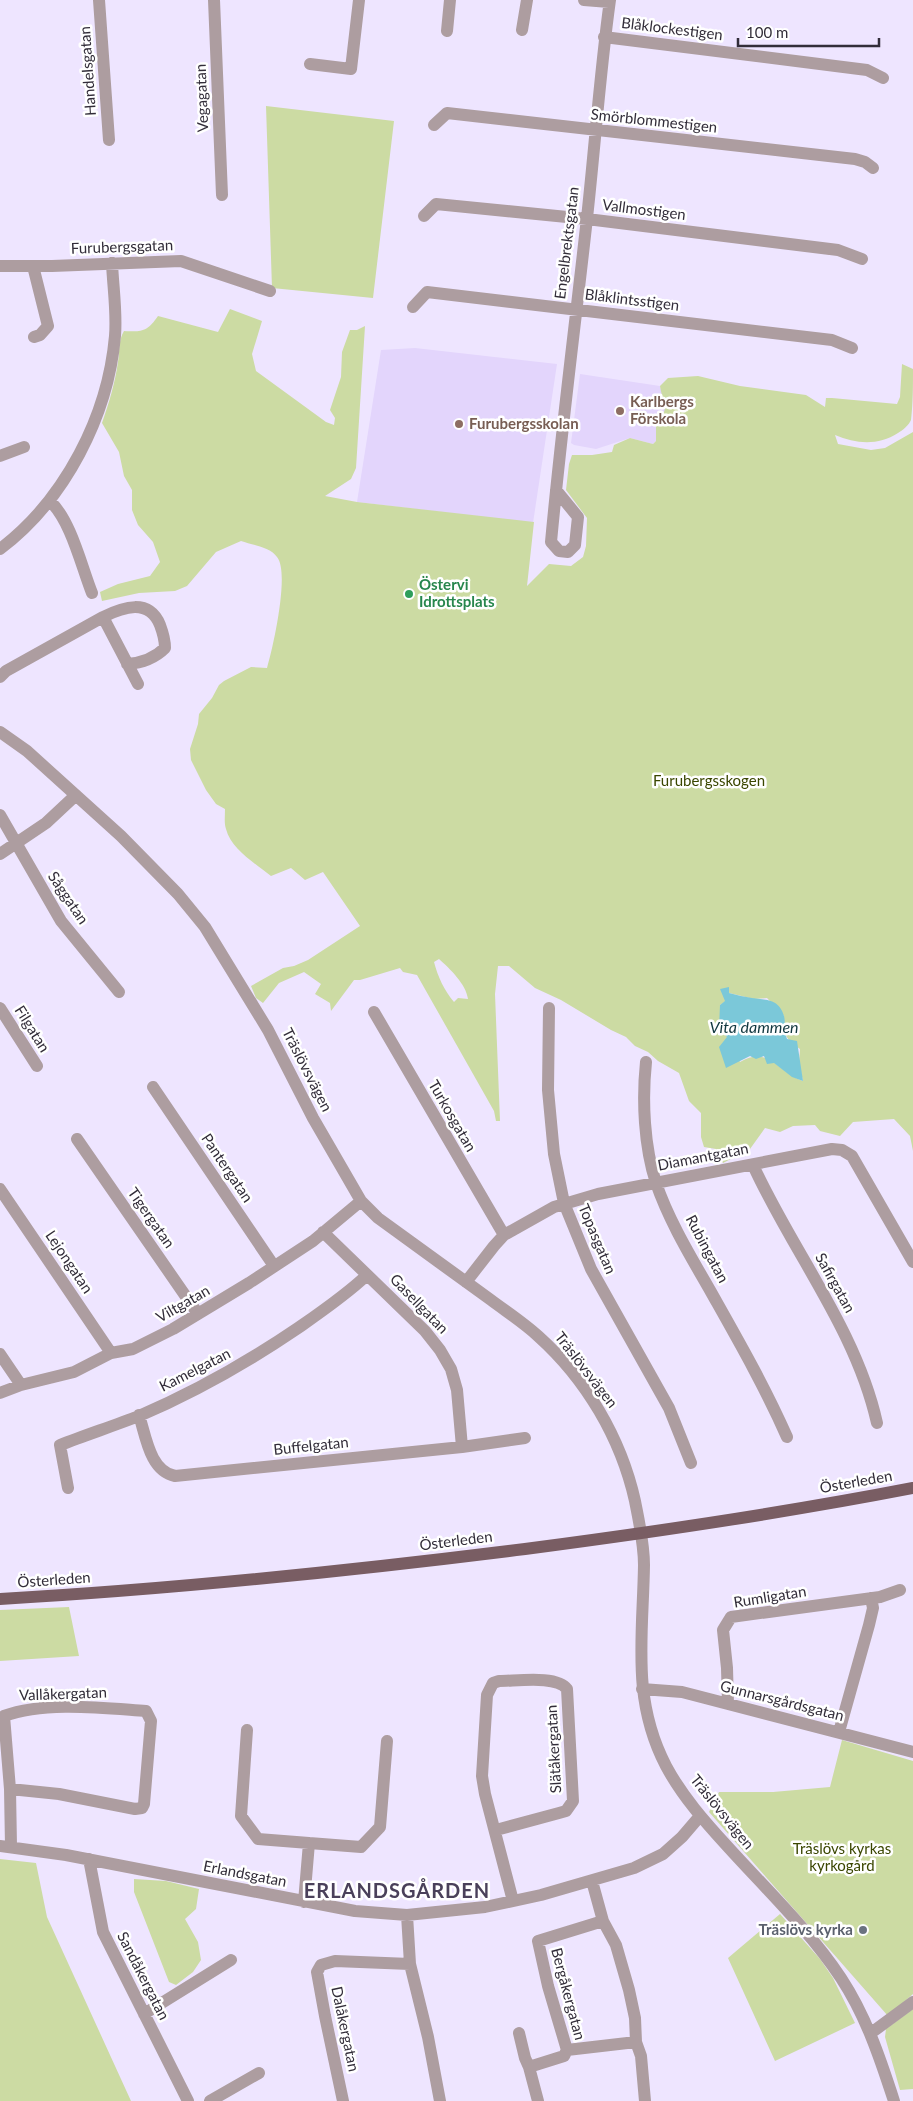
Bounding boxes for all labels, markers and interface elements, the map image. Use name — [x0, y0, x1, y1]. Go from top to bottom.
street label: Blåklockestigen — [620, 13, 724, 43]
scale bar — [738, 15, 879, 47]
text: 100 m — [746, 23, 788, 41]
street label: Handelsgatan — [75, 26, 99, 116]
street label: Vegagatan — [191, 63, 211, 133]
street label: Smörblommestigen — [590, 104, 718, 136]
street label: Engelbrektsgatan — [550, 186, 582, 300]
street label: Vallmostigen — [601, 195, 687, 223]
street label: Furubergsgatan — [71, 235, 173, 257]
street label: Blåklintsstigen — [584, 284, 680, 314]
place label: Karlbergs Förskola — [630, 392, 694, 427]
marker: Karlbergs Förskola — [614, 405, 626, 417]
place label: Furubergsskolan — [469, 414, 579, 432]
marker: Furubergsskolan — [453, 418, 465, 430]
place label: Östervi Idrottsplats — [419, 575, 495, 610]
marker: Östervi Idrottsplats — [403, 588, 415, 600]
park label: Furubergsskogen — [653, 771, 765, 789]
street label: Såggatan — [45, 868, 93, 927]
street label: Filgatan — [11, 1002, 54, 1055]
water label: Vita dammen — [709, 1017, 799, 1036]
street label: Träslövsvägen — [279, 1025, 337, 1114]
street label: Turkosgatan — [425, 1077, 481, 1154]
street label: Pantergatan — [198, 1129, 257, 1205]
street label: Diamantgatan — [656, 1138, 750, 1174]
street label: Tigergatan — [124, 1184, 179, 1251]
street label: Topasgatan — [575, 1201, 621, 1276]
street label: Rubingatan — [683, 1212, 733, 1286]
street label: Lejongatan — [42, 1227, 97, 1296]
street label: Safirgatan — [812, 1249, 860, 1316]
street label: Gasellgatan — [387, 1270, 453, 1337]
street label: Viltgatan — [152, 1281, 213, 1326]
street label: Träslövsvägen — [552, 1328, 622, 1411]
street label: Kamelgatan — [156, 1343, 233, 1395]
street label: Buffelgatan — [272, 1432, 349, 1458]
street label: Österleden — [818, 1466, 893, 1496]
street label: Österleden — [418, 1527, 493, 1553]
street label: Österleden — [17, 1567, 91, 1591]
street label: Rumligatan — [732, 1581, 807, 1611]
street label: Gunnarsgårdsgatan — [719, 1676, 846, 1724]
street label: Vallåkergatan — [19, 1682, 107, 1704]
street label: Slätåkergatan — [542, 1704, 564, 1794]
street label: Träslövsvägen — [687, 1770, 759, 1853]
park label: Träslövs kyrkas kyrkogård — [793, 1839, 891, 1874]
street label: Erlandsgatan — [202, 1856, 288, 1890]
district label: ERLANDSGÅRDEN — [304, 1878, 490, 1902]
place label: Träslövs kyrka — [759, 1920, 853, 1938]
marker: Träslövs kyrka — [857, 1924, 869, 1936]
street label: Sandåkergatan — [114, 1928, 174, 2023]
street label: Bergåkergatan — [548, 1946, 590, 2042]
street label: Dalåkergatan — [328, 1985, 364, 2073]

